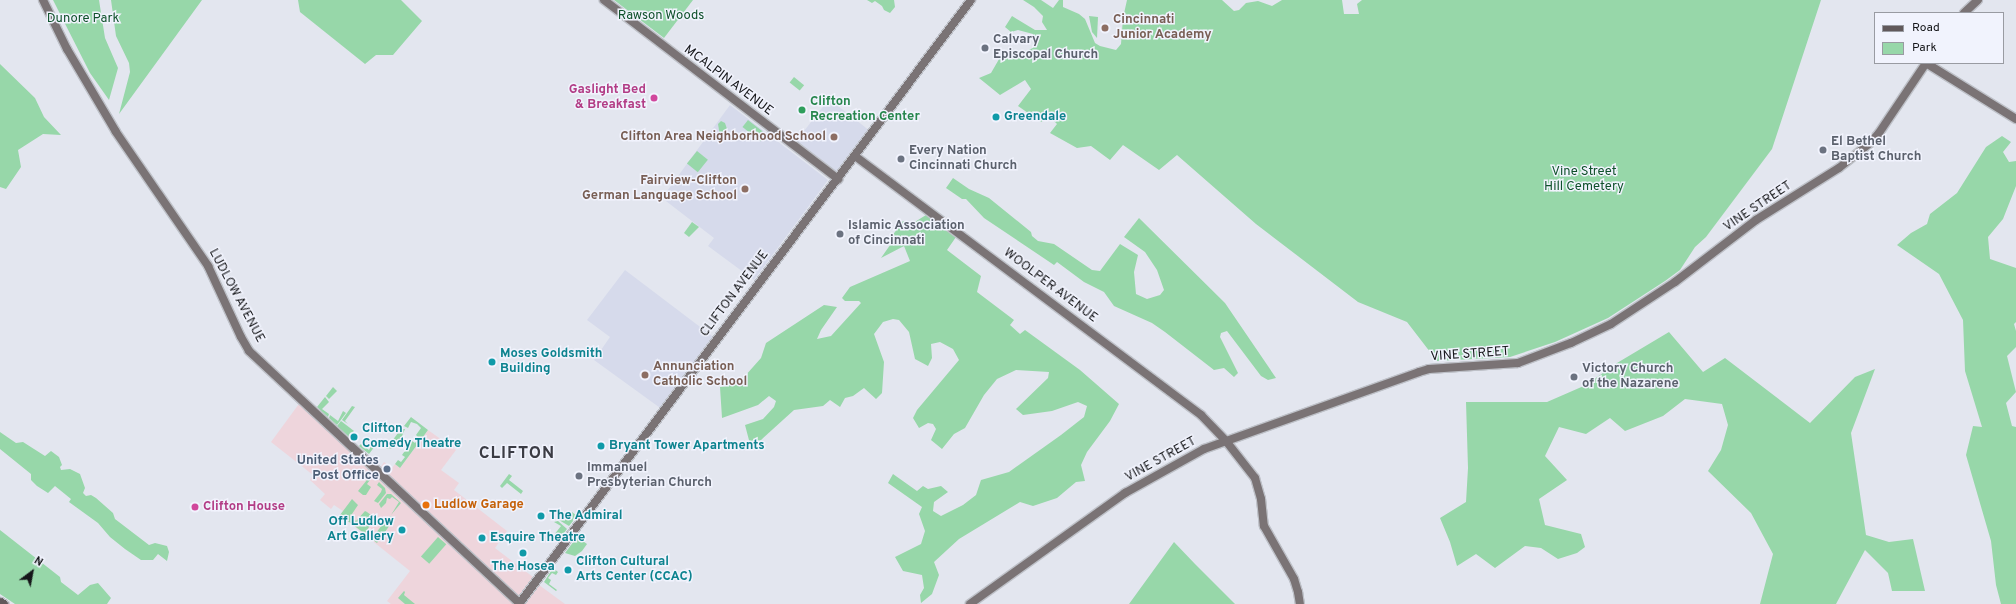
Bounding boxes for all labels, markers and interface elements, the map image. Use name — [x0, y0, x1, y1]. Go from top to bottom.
park label: Rawson Woods — [618, 8, 704, 24]
park label: Dunore Park — [47, 11, 119, 27]
legend — [1874, 12, 2004, 64]
place label: Cincinnati Junior Academy — [1113, 13, 1212, 44]
text: Road — [1912, 20, 1940, 36]
marker: Cincinnati Junior Academy — [1100, 23, 1110, 33]
place label: Calvary Episcopal Church — [993, 33, 1098, 64]
text: Park — [1912, 40, 1937, 56]
street label: MCALPIN AVENUE — [680, 42, 776, 120]
marker: Calvary Episcopal Church — [980, 43, 990, 53]
place label: Gaslight Bed & Breakfast — [569, 83, 646, 114]
marker: Gaslight Bed & Breakfast — [649, 93, 659, 103]
place label: Clifton Recreation Center — [810, 95, 920, 126]
marker: Clifton Recreation Center — [797, 105, 807, 115]
place label: Greendale — [1004, 109, 1066, 125]
marker: Greendale — [991, 112, 1001, 122]
place label: Clifton Area Neighborhood School — [620, 129, 826, 145]
marker: Clifton Area Neighborhood School — [829, 132, 839, 142]
place label: El Bethel Baptist Church — [1831, 135, 1921, 166]
place label: Every Nation Cincinnati Church — [909, 144, 1017, 175]
marker: El Bethel Baptist Church — [1818, 145, 1828, 155]
marker: Every Nation Cincinnati Church — [896, 154, 906, 164]
park label: Vine Street Hill Cemetery — [1544, 165, 1624, 196]
place label: Fairview-Clifton German Language School — [582, 174, 737, 205]
street label: VINE STREET — [1721, 178, 1795, 236]
marker: Fairview-Clifton German Language School — [740, 184, 750, 194]
place label: Islamic Association of Cincinnati — [848, 219, 965, 250]
marker: Islamic Association of Cincinnati — [835, 229, 845, 239]
street label: WOOLPER AVENUE — [1000, 245, 1100, 327]
street label: LUDLOW AVENUE — [205, 246, 267, 346]
street label: CLIFTON AVENUE — [697, 247, 773, 341]
street label: VINE STREET — [1430, 344, 1510, 366]
place label: Moses Goldsmith Building — [500, 347, 602, 378]
marker: Moses Goldsmith Building — [487, 357, 497, 367]
place label: Annunciation Catholic School — [653, 360, 747, 391]
place label: Victory Church of the Nazarene — [1582, 362, 1679, 393]
marker: Annunciation Catholic School — [640, 370, 650, 380]
marker: Victory Church of the Nazarene — [1569, 372, 1579, 382]
place label: Clifton Comedy Theatre — [362, 422, 461, 453]
marker: Clifton Comedy Theatre — [349, 432, 359, 442]
street label: VINE STREET — [1123, 434, 1199, 486]
place label: Bryant Tower Apartments — [609, 438, 765, 454]
marker: Bryant Tower Apartments — [596, 441, 606, 451]
district label: CLIFTON — [479, 445, 555, 465]
place label: United States Post Office — [297, 454, 379, 485]
place label: Immanuel Presbyterian Church — [587, 461, 712, 492]
marker: United States Post Office — [382, 464, 392, 474]
marker: Immanuel Presbyterian Church — [574, 471, 584, 481]
place label: Ludlow Garage — [434, 497, 524, 513]
place label: Clifton House — [203, 499, 285, 515]
marker: Ludlow Garage — [421, 500, 431, 510]
marker: Clifton House — [190, 502, 200, 512]
place label: The Admiral — [549, 508, 623, 524]
marker: The Admiral — [536, 511, 546, 521]
place label: Off Ludlow Art Gallery — [327, 515, 394, 546]
marker: Off Ludlow Art Gallery — [397, 525, 407, 535]
place label: Esquire Theatre — [490, 530, 585, 546]
marker: Esquire Theatre — [477, 533, 487, 543]
marker: The Hosea — [518, 548, 528, 558]
north arrow — [12, 552, 52, 592]
text: N — [31, 554, 45, 570]
place label: Clifton Cultural Arts Center (CCAC) — [576, 555, 693, 586]
place label: The Hosea — [491, 559, 555, 575]
marker: Clifton Cultural Arts Center (CCAC) — [563, 565, 573, 575]

